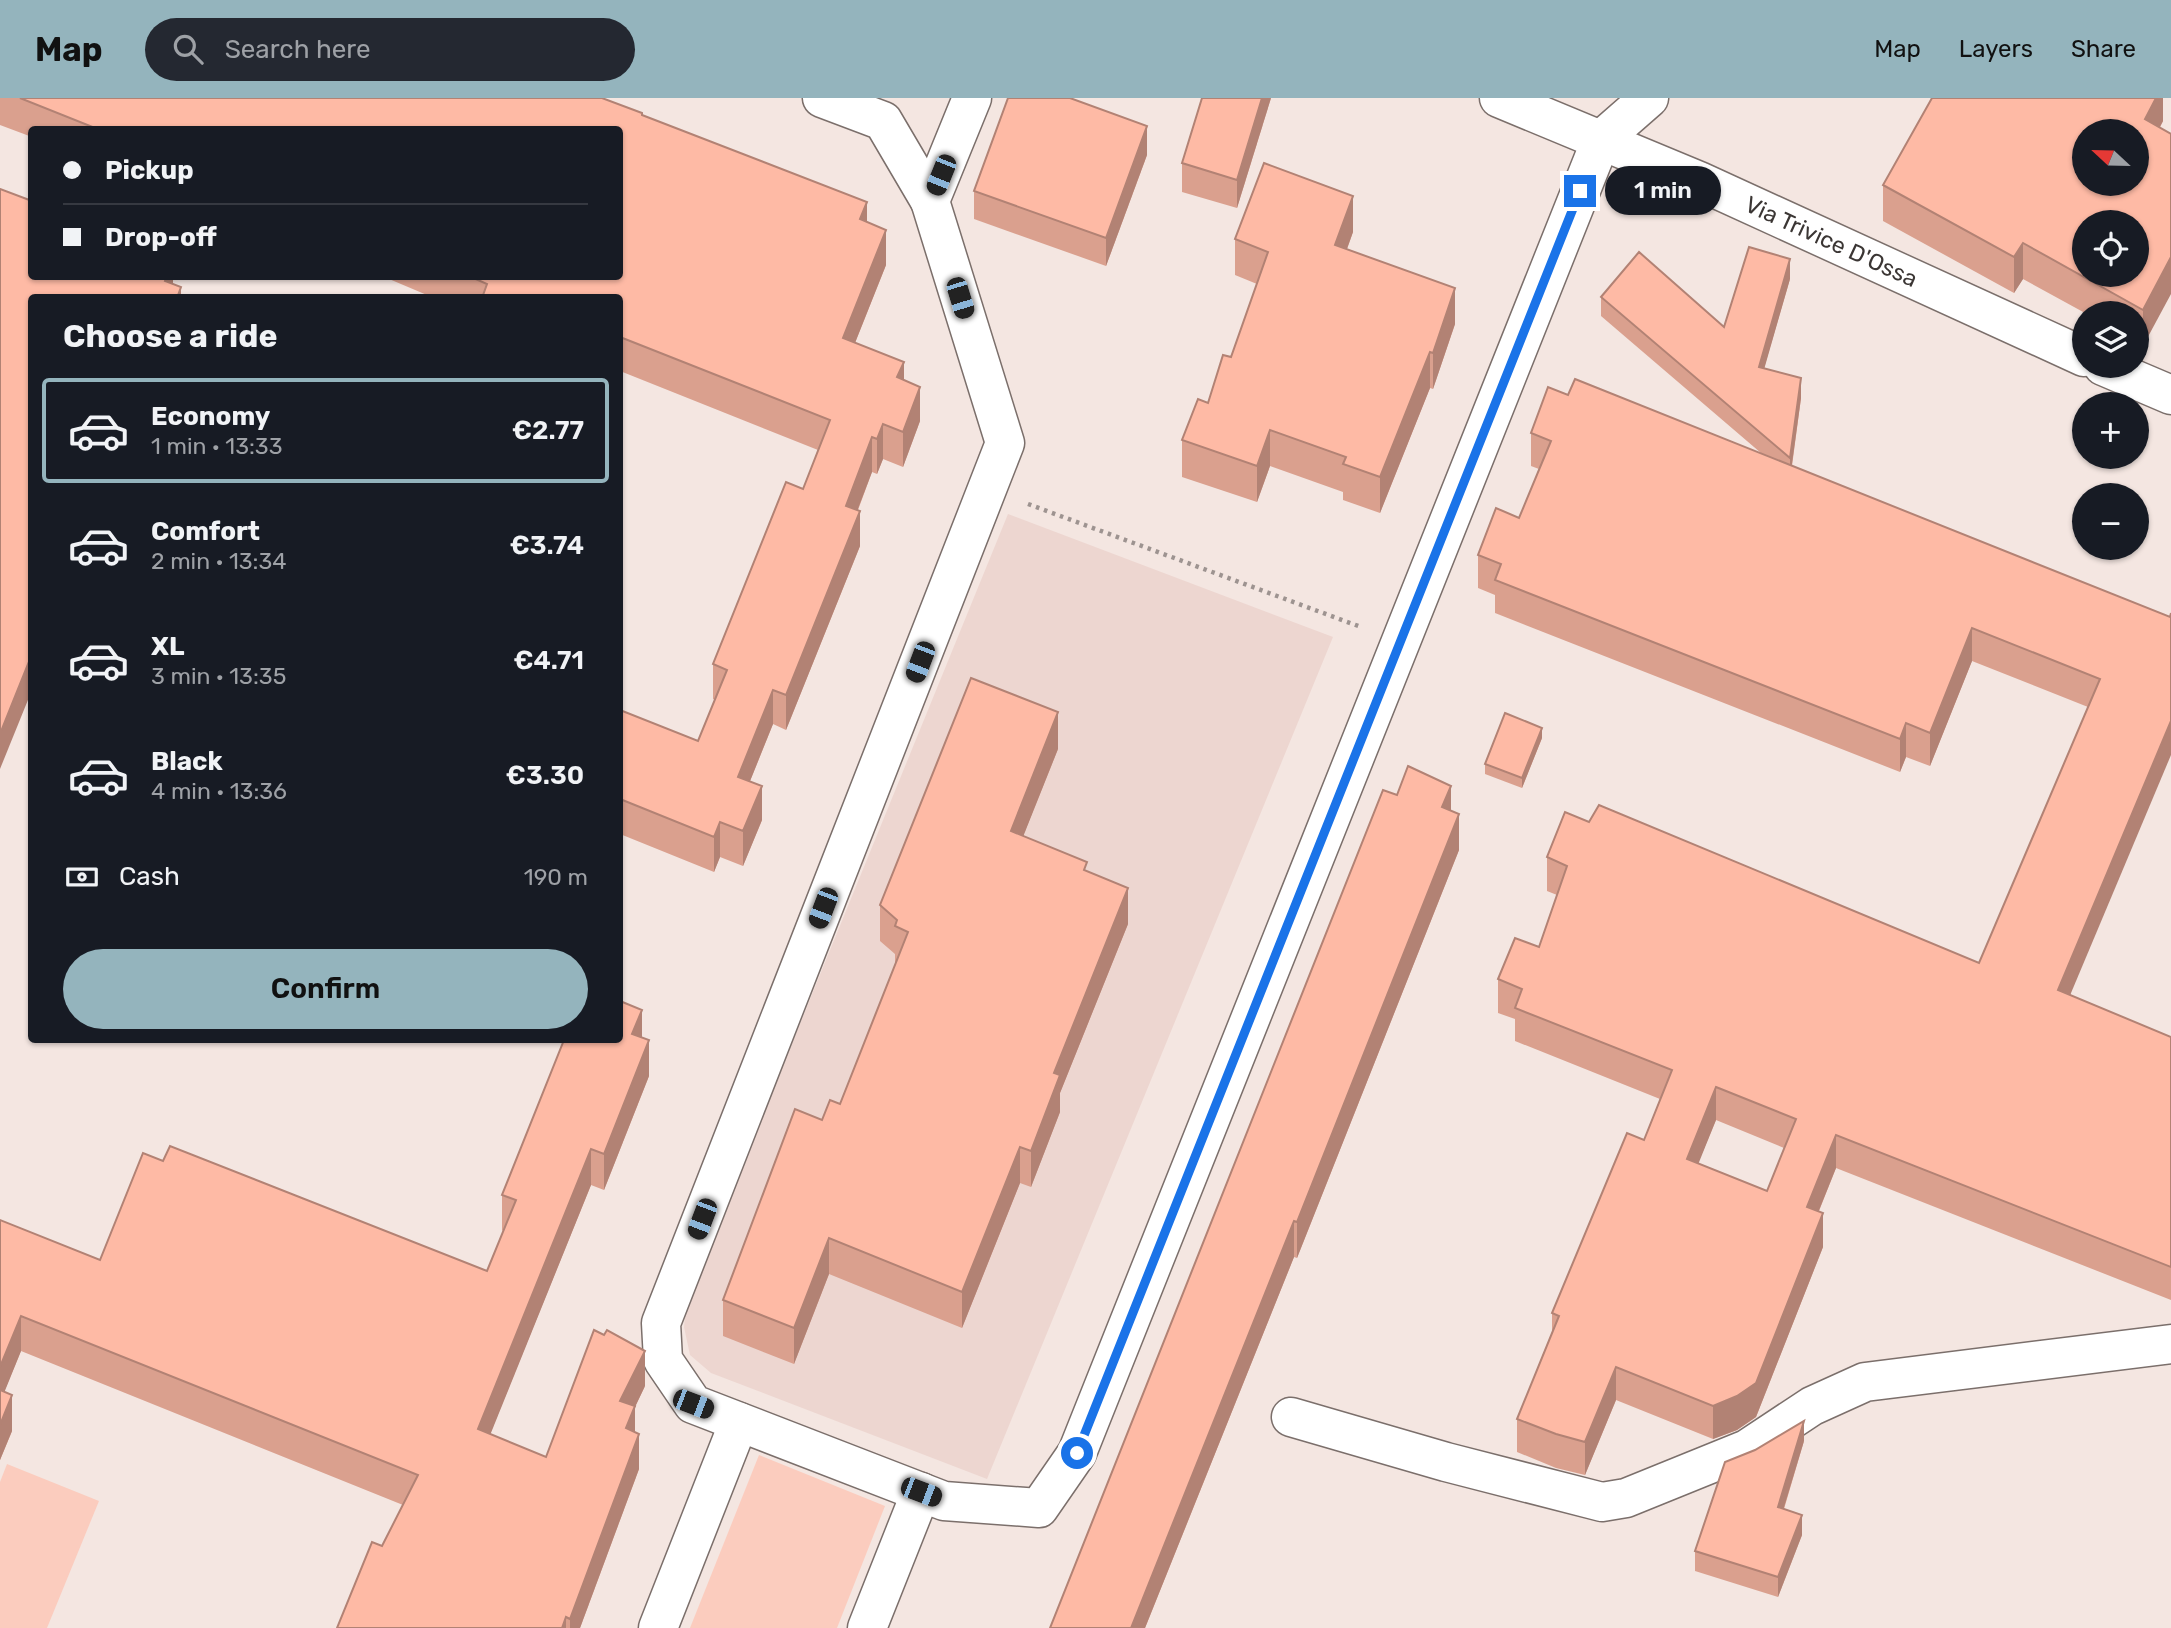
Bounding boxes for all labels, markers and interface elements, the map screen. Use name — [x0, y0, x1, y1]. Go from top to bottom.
search box — [145, 18, 635, 81]
text: Map — [35, 30, 103, 69]
icon: search — [169, 30, 207, 68]
text: Search here — [225, 34, 370, 65]
text: Map — [1874, 35, 1921, 63]
text: Layers — [1959, 35, 2033, 63]
text: Share — [2071, 35, 2136, 63]
north arrow — [2072, 119, 2149, 196]
map controls — [2072, 119, 2149, 560]
car — [924, 152, 959, 198]
text: Pickup — [105, 155, 194, 186]
callout: 1 min — [1604, 166, 1720, 216]
route end — [1564, 175, 1596, 207]
text: 1 min — [1634, 176, 1692, 204]
street label: Via Trivice D'Ossa — [1741, 190, 1922, 293]
button: locate — [2072, 210, 2149, 287]
text: Drop-off — [105, 222, 217, 253]
car — [944, 275, 977, 321]
button: layers — [2072, 301, 2149, 378]
text: Choose a ride — [63, 317, 277, 355]
button: + — [2072, 392, 2149, 469]
icon: car — [67, 399, 130, 462]
text: Economy — [151, 401, 270, 432]
text: €2.77 — [512, 415, 584, 446]
text: 1 min · 13:33 — [151, 432, 283, 460]
button: − — [2072, 483, 2149, 560]
icon: car — [67, 514, 130, 577]
text: Comfort — [151, 516, 260, 547]
text: €3.74 — [510, 530, 584, 561]
text: 2 min · 13:34 — [151, 547, 287, 575]
icon: car — [67, 629, 130, 692]
text: XL — [151, 631, 184, 662]
car — [903, 639, 938, 685]
text: €4.71 — [513, 645, 584, 676]
text: 3 min · 13:35 — [151, 662, 286, 690]
icon: car — [67, 744, 130, 807]
text: Black — [151, 746, 223, 777]
text: €3.30 — [506, 760, 584, 791]
text: 4 min · 13:36 — [151, 777, 287, 805]
icon: cash — [63, 858, 101, 896]
text: Cash — [119, 861, 180, 892]
text: 190 m — [524, 863, 588, 891]
car — [806, 885, 841, 931]
button: Confirm — [63, 949, 588, 1029]
car — [685, 1196, 720, 1242]
car — [670, 1387, 717, 1421]
route start — [1061, 1437, 1093, 1469]
car — [898, 1475, 945, 1509]

